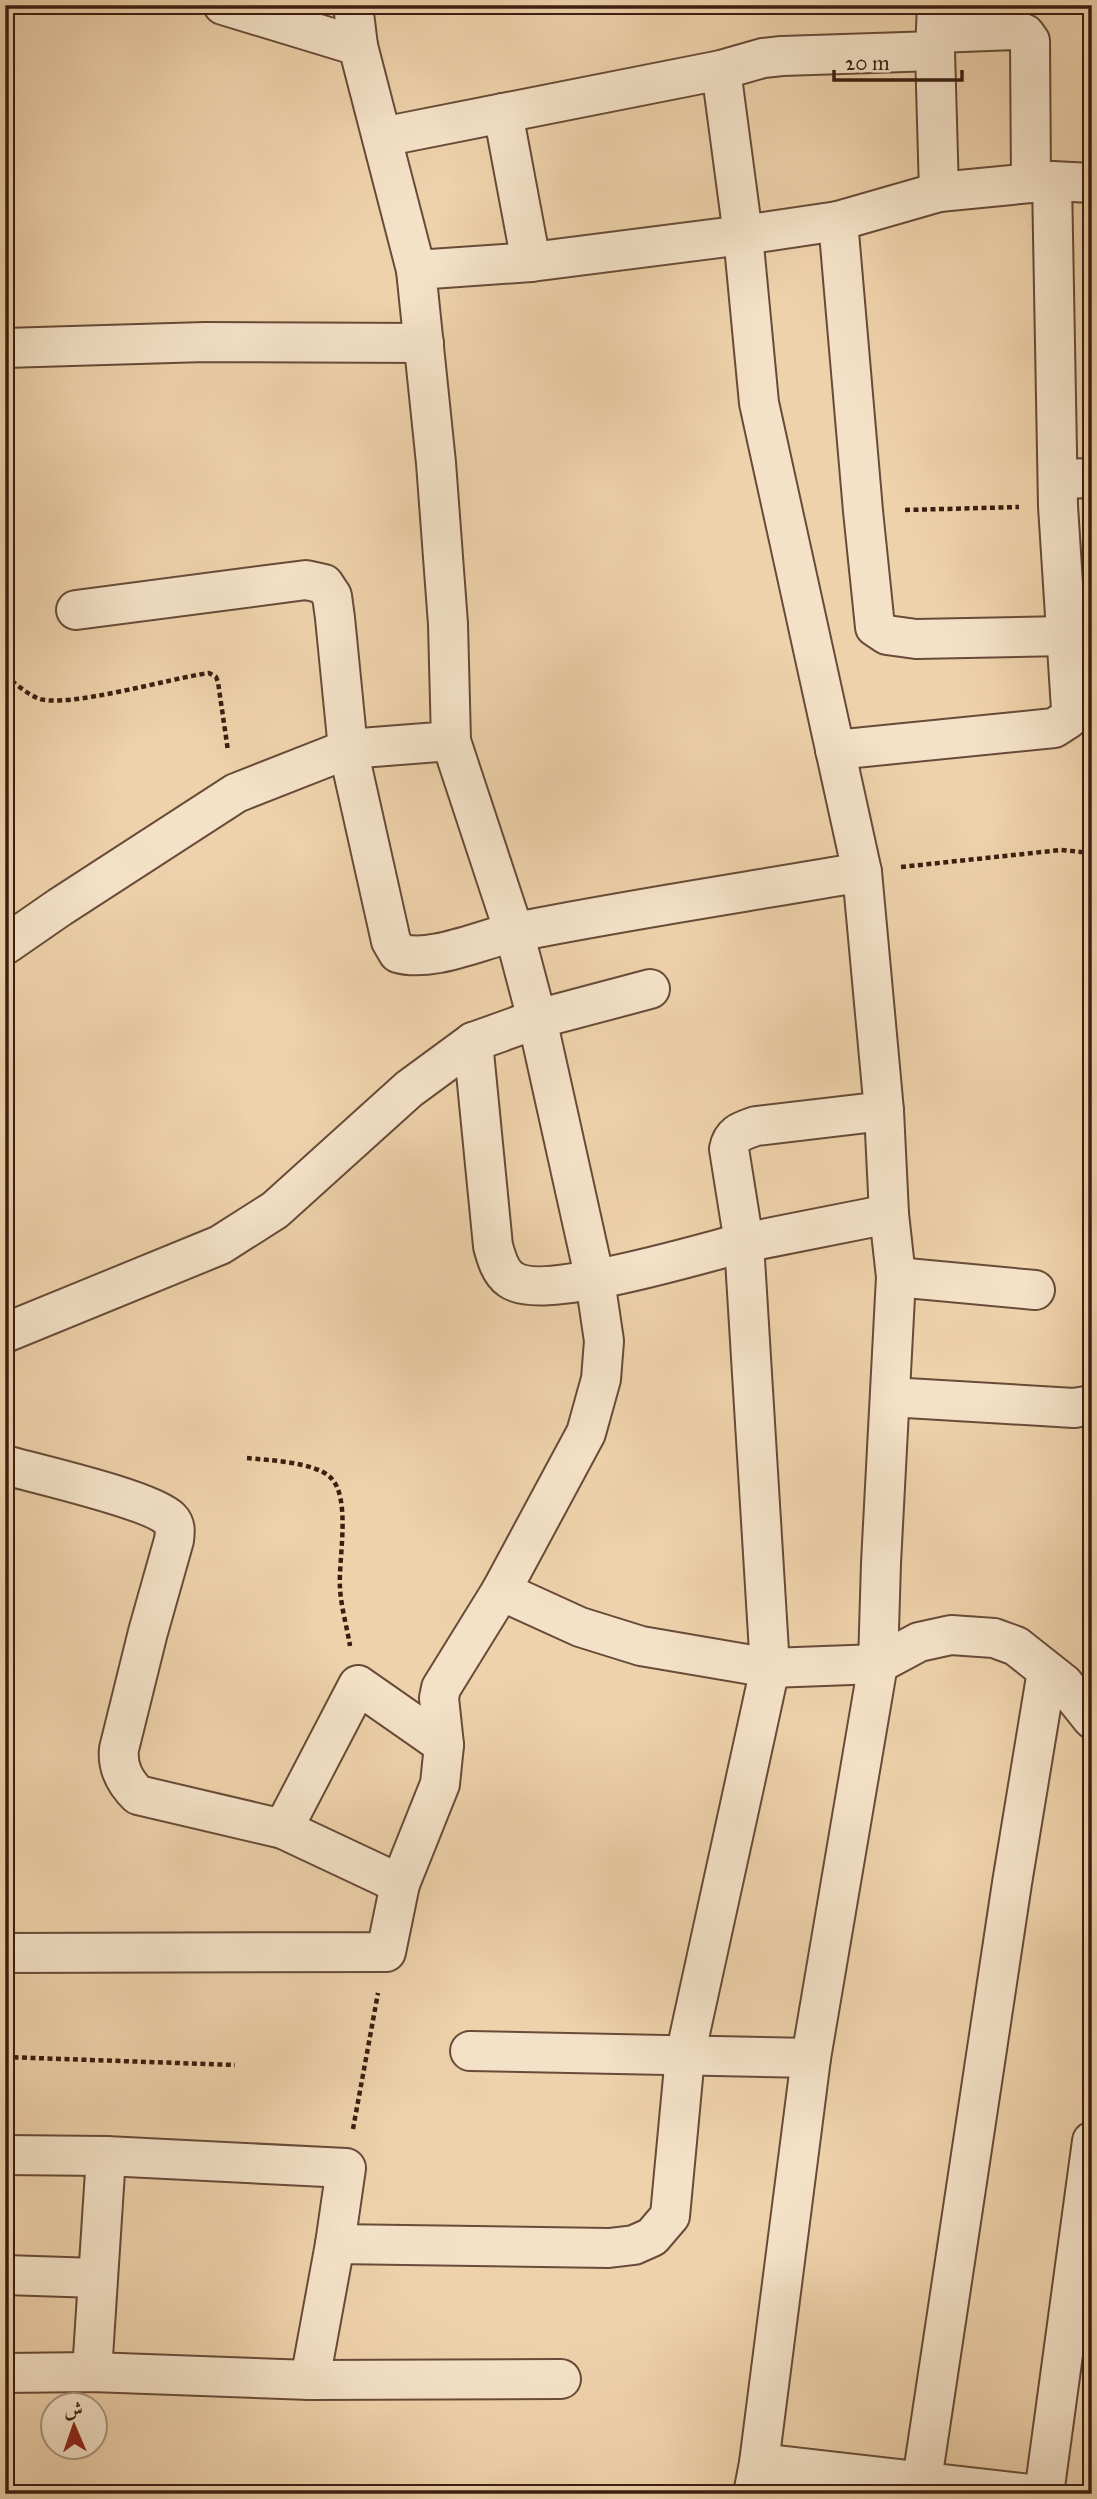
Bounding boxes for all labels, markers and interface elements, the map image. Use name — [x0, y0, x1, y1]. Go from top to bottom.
scale bar — [834, 38, 962, 82]
text: 20 m — [845, 50, 890, 76]
north arrow — [38, 2390, 108, 2460]
text: ش — [64, 2398, 83, 2421]

